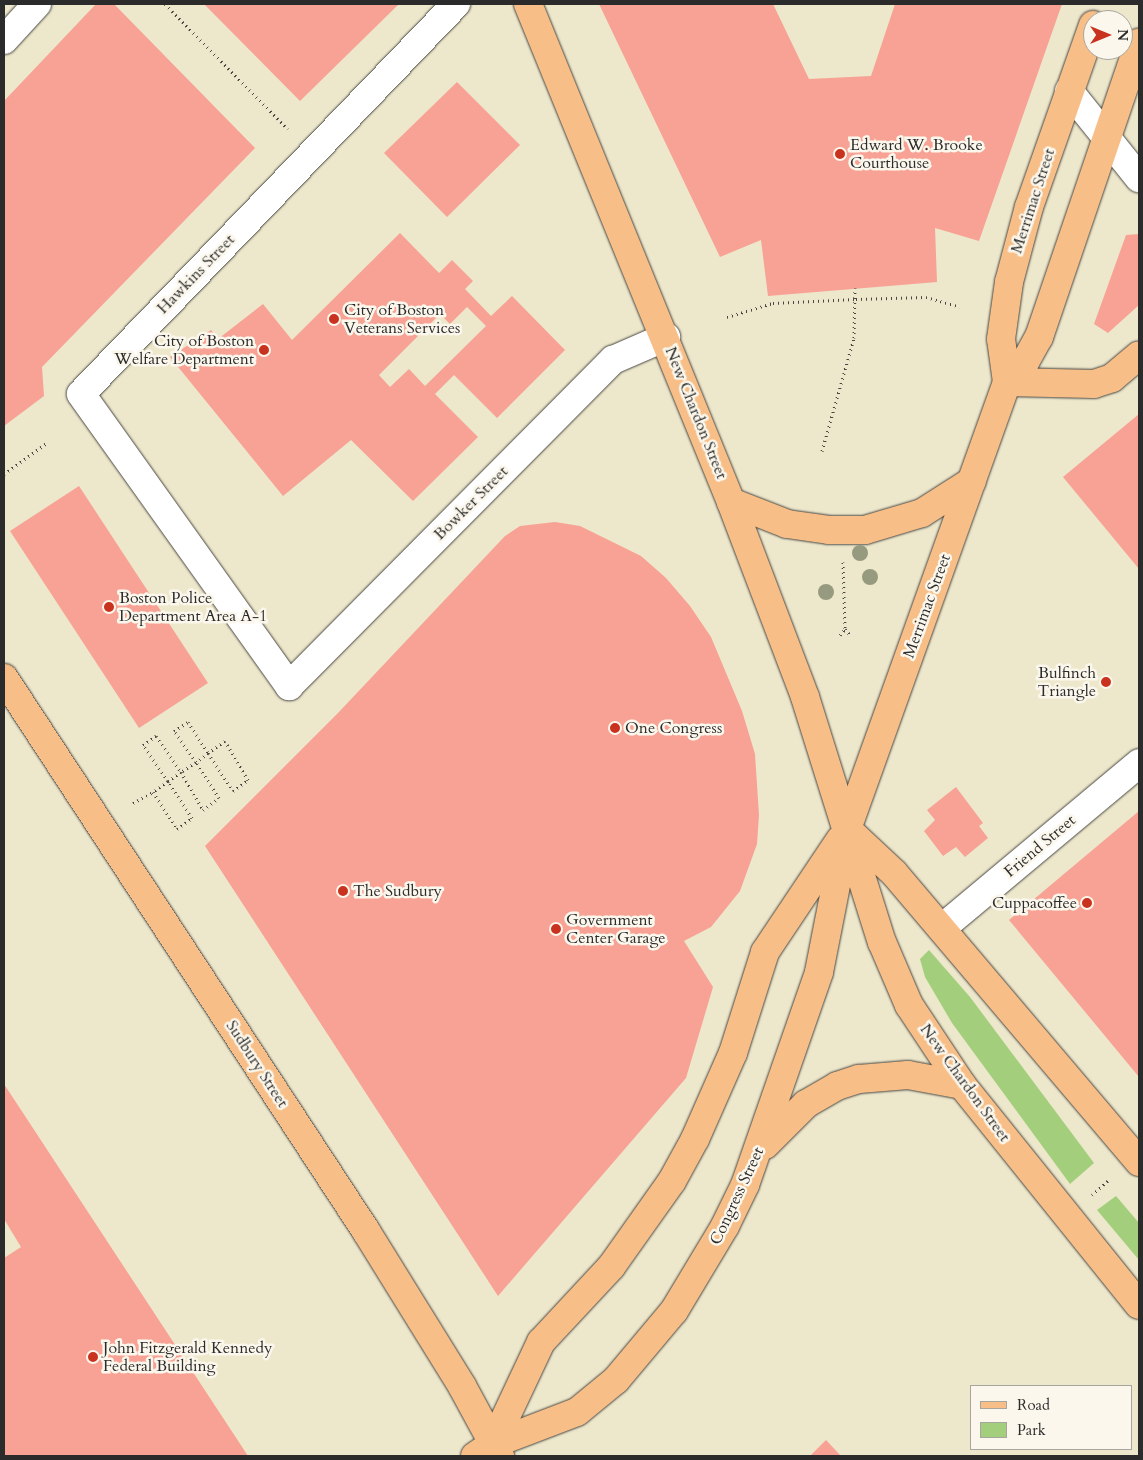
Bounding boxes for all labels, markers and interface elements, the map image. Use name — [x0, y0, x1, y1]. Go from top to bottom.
north arrow — [1083, 10, 1133, 60]
text: N — [1113, 29, 1132, 41]
place label: Edward W. Brooke Courthouse — [850, 135, 983, 173]
street label: Merrimac Street — [1007, 146, 1059, 256]
marker: Edward W. Brooke Courthouse — [834, 148, 846, 160]
street label: Hawkins Street — [153, 230, 239, 318]
place label: City of Boston Veterans Services — [344, 300, 460, 338]
marker: City of Boston Veterans Services — [328, 313, 340, 325]
place label: City of Boston Welfare Department — [114, 331, 254, 369]
marker: City of Boston Welfare Department — [258, 344, 270, 356]
street label: New Chardon Street — [661, 344, 731, 482]
street label: Bowker Street — [430, 462, 512, 544]
street label: Merrimac Street — [899, 551, 955, 661]
place label: Boston Police Department Area A-1 — [119, 588, 267, 626]
marker: Boston Police Department Area A-1 — [103, 601, 115, 613]
place label: Bulfinch Triangle — [1038, 663, 1096, 701]
marker: Bulfinch Triangle — [1100, 676, 1112, 688]
place label: One Congress — [625, 718, 722, 738]
marker: One Congress — [609, 722, 621, 734]
street label: Friend Street — [1000, 811, 1080, 881]
place label: The Sudbury — [353, 881, 442, 901]
marker: The Sudbury — [337, 885, 349, 897]
place label: Cuppacoffee — [992, 893, 1077, 913]
marker: Cuppacoffee — [1081, 897, 1093, 909]
place label: Government Center Garage — [566, 910, 666, 948]
marker: Government Center Garage — [550, 923, 562, 935]
street label: Sudbury Street — [222, 1017, 292, 1111]
street label: New Chardon Street — [916, 1020, 1014, 1146]
street label: Congress Street — [706, 1144, 768, 1248]
place label: John Fitzgerald Kennedy Federal Building — [103, 1338, 273, 1376]
marker: John Fitzgerald Kennedy Federal Building — [87, 1351, 99, 1363]
legend — [970, 1385, 1133, 1450]
text: Road — [1017, 1395, 1050, 1415]
text: Park — [1017, 1420, 1046, 1440]

